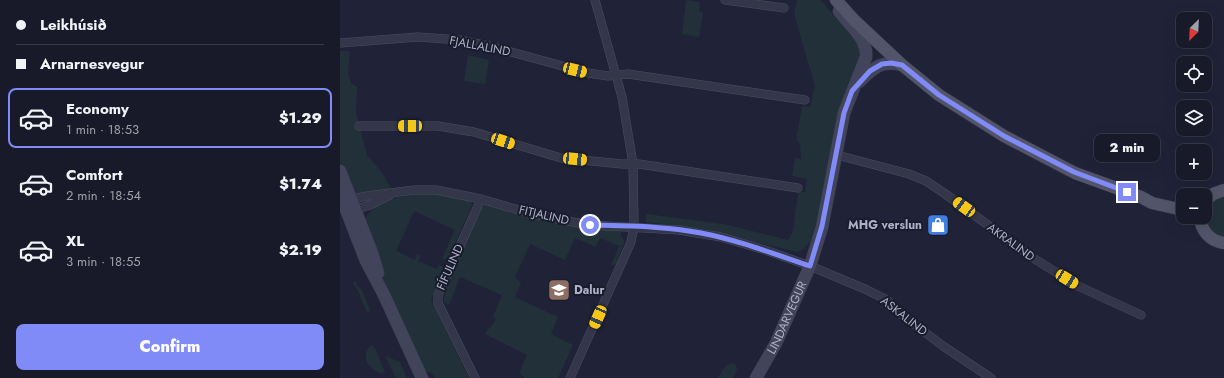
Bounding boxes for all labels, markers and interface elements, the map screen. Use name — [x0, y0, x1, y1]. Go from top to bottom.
north arrow — [1176, 12, 1212, 48]
map controls — [1176, 12, 1212, 224]
text: Leikhúsið — [40, 14, 107, 36]
street label: FJALLALIND — [448, 31, 512, 61]
text: Arnarnesvegur — [40, 53, 144, 75]
button: locate — [1176, 56, 1212, 92]
car — [562, 61, 588, 79]
text: Economy — [66, 98, 129, 120]
icon: car — [18, 100, 54, 136]
button: layers — [1176, 100, 1212, 136]
text: $1.29 — [279, 107, 322, 129]
text: 1 min · 18:53 — [66, 120, 139, 139]
car — [398, 120, 422, 132]
car — [490, 132, 516, 150]
callout: 2 min — [1094, 134, 1160, 162]
text: 2 min — [1110, 138, 1144, 157]
button: + — [1176, 144, 1212, 180]
car — [562, 152, 588, 166]
text: Comfort — [66, 164, 123, 186]
icon: car — [18, 166, 54, 202]
text: $1.74 — [279, 173, 322, 195]
route end — [1118, 183, 1136, 201]
text: 2 min · 18:54 — [66, 186, 141, 205]
button: − — [1176, 188, 1212, 224]
car — [951, 195, 977, 219]
street label: FITJALIND — [517, 200, 571, 230]
shop icon: MHG verslun — [925, 212, 951, 238]
route start — [581, 216, 599, 234]
place label: MHG verslun — [848, 216, 922, 234]
street label: AKRALIND — [983, 219, 1039, 265]
text: XL — [66, 230, 84, 252]
icon: car — [18, 232, 54, 268]
text: $2.19 — [279, 239, 322, 261]
street label: FÍFULIND — [432, 241, 468, 293]
text: 3 min · 18:55 — [66, 252, 141, 271]
car — [1054, 268, 1080, 290]
school or university icon: Dalur — [546, 277, 572, 303]
street label: LINDARVEGUR — [763, 278, 811, 357]
place label: Dalur — [574, 281, 604, 299]
street label: ASKALIND — [877, 292, 931, 340]
car — [588, 304, 608, 330]
button: Confirm — [16, 324, 324, 370]

